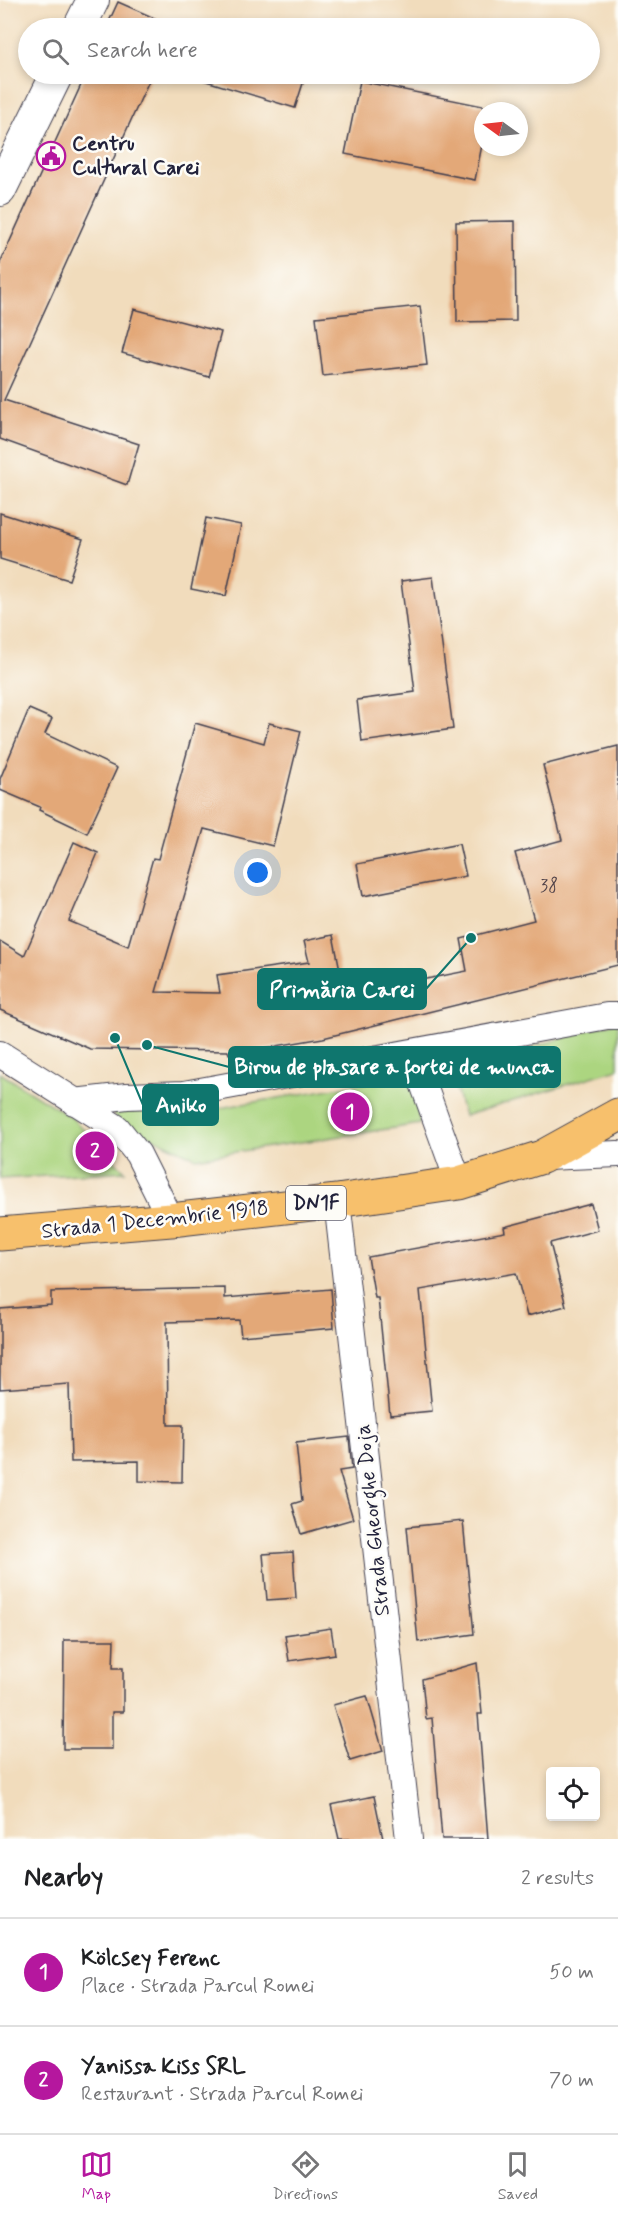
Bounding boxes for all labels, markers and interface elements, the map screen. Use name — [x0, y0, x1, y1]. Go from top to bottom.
search box — [18, 18, 600, 84]
icon: search — [39, 35, 72, 68]
text: Search here — [87, 37, 198, 65]
north arrow — [474, 102, 528, 156]
place label: Centru Cultural Carei — [72, 130, 200, 182]
public building icon: Centru Cultural Carei — [35, 140, 67, 172]
your location — [243, 858, 272, 887]
house number: 38 — [540, 874, 558, 898]
callout: Primăria Carei — [258, 969, 426, 1009]
text: Primăria Carei — [269, 977, 415, 1005]
callout: Birou de plasare a fortei de munca — [229, 1047, 560, 1087]
text: Birou de plasare a fortei de munca — [234, 1054, 555, 1084]
callout: Aniko — [143, 1085, 218, 1125]
pin: 1 — [330, 1090, 370, 1134]
text: Aniko — [156, 1092, 207, 1120]
pin: 2 — [76, 1128, 115, 1174]
road number: DN1F — [286, 1186, 346, 1220]
street label: Strada 1 Decembrie 1918 — [40, 1194, 270, 1246]
street label: Strada Gheorghe Doja — [349, 1422, 399, 1617]
map controls — [546, 1767, 600, 1821]
button: locate — [546, 1767, 600, 1821]
text: Nearby — [24, 1861, 103, 1895]
text: 2 results — [521, 1865, 594, 1892]
text: Kölcsey Ferenc — [81, 1945, 220, 1973]
text: 1 — [39, 1959, 48, 1986]
text: 50 m — [549, 1959, 594, 1986]
text: Place · Strada Parcul Romei — [81, 1973, 314, 2000]
text: Yanissa Kiss SRL — [81, 2053, 246, 2081]
text: 2 — [39, 2067, 48, 2094]
text: 70 m — [549, 2067, 594, 2094]
text: Restaurant · Strada Parcul Romei — [81, 2081, 363, 2108]
tab: Map — [80, 2148, 113, 2205]
tab: Directions — [272, 2148, 338, 2205]
tab: Saved — [498, 2148, 538, 2205]

